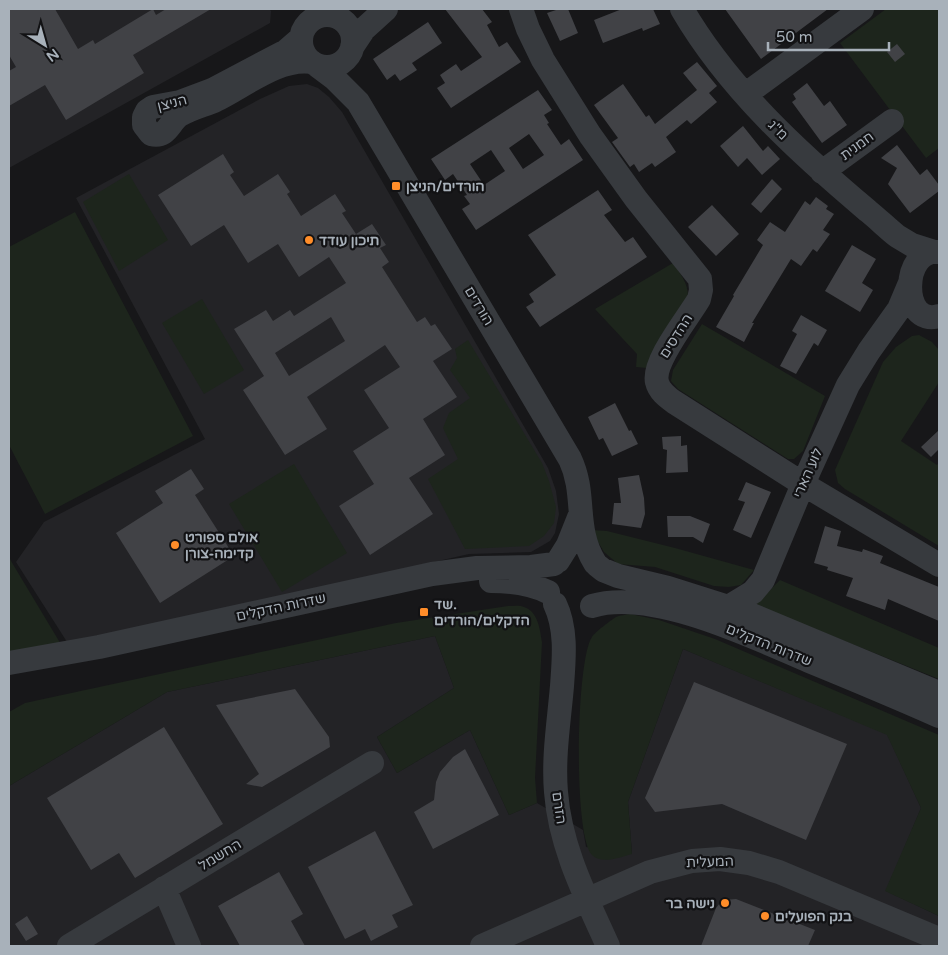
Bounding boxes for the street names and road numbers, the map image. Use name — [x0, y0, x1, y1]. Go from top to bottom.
street label: הניצן — [155, 91, 189, 115]
street label: מ"ג — [765, 117, 791, 143]
street label: חמנית — [837, 128, 877, 164]
street label: הורדים — [461, 283, 497, 329]
street label: ההדסים — [656, 311, 696, 361]
street label: לוע הארי — [789, 445, 827, 501]
street label: שדרות הדקלים — [235, 589, 327, 625]
street label: שדרות הדקלים — [723, 620, 815, 670]
street label: הזרם — [548, 791, 570, 825]
street label: החשמל — [195, 836, 245, 874]
street label: המעלית — [686, 853, 734, 871]

